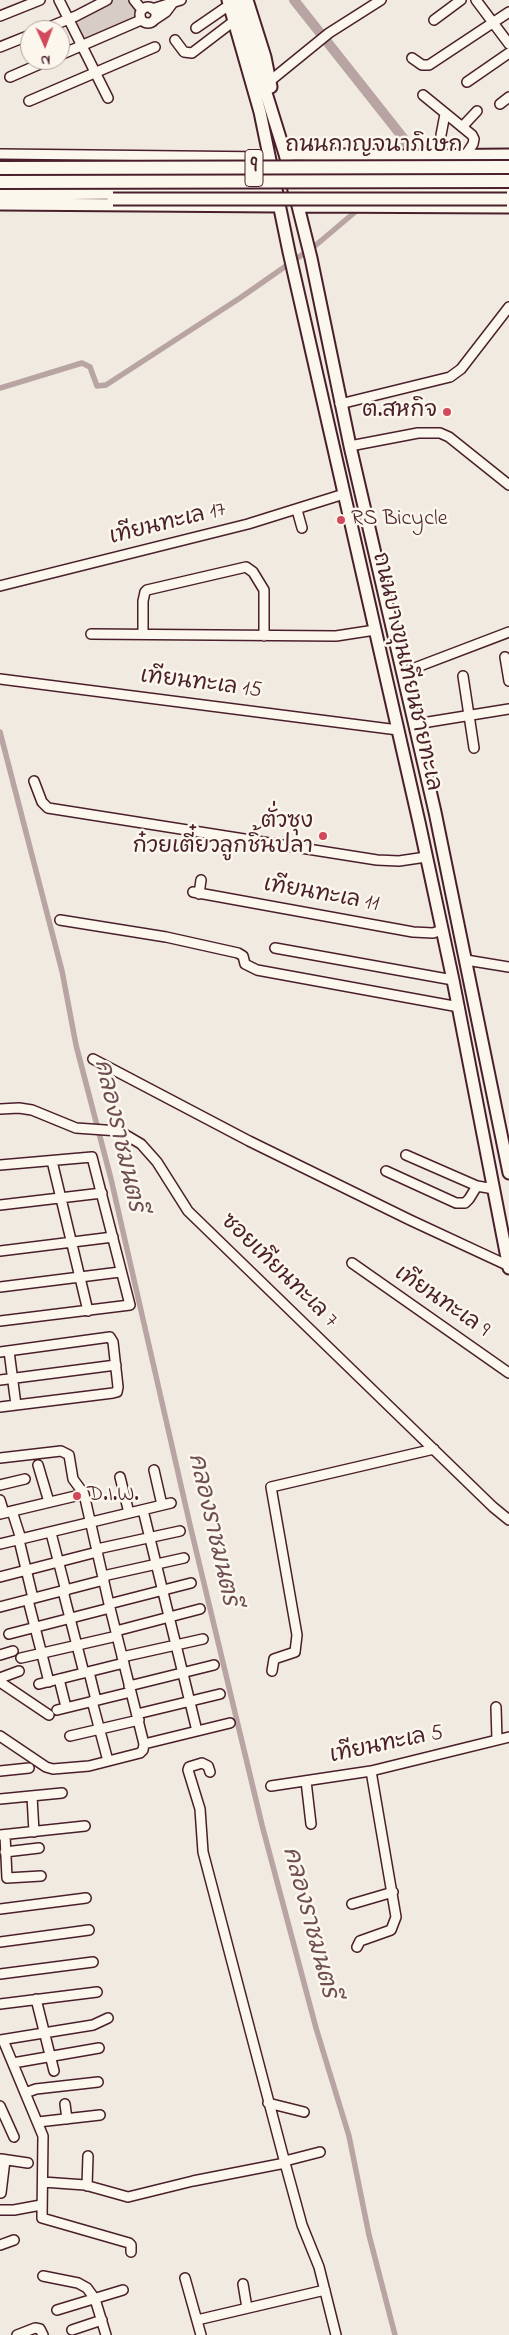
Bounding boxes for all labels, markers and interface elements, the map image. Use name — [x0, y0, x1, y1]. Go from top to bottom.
north arrow — [20, 20, 70, 70]
text: N — [40, 49, 51, 70]
street label: ถนนกาญจนาภิเษก — [285, 134, 463, 160]
road number: 9 — [245, 150, 263, 187]
place label: ต.สหกิจ — [362, 399, 437, 425]
marker: ต.สหกิจ — [441, 406, 453, 418]
street label: เทียนทะเล 17 — [107, 498, 229, 552]
place label: RS Bicycle — [351, 507, 448, 533]
marker: RS Bicycle — [335, 514, 347, 526]
street label: ถนนบางขุนเทียนชายทะเล — [365, 550, 445, 794]
street label: เทียนทะเล 15 — [139, 664, 263, 706]
place label: ตั่วซุง ก๋วยเตี๋ยวลูกชิ้นปลา — [132, 810, 313, 861]
marker: ตั่วซุง ก๋วยเตี๋ยวลูกชิ้นปลา — [317, 830, 329, 842]
street label: เทียนทะเล 11 — [261, 873, 381, 919]
water label: คลองราชมนตรี — [85, 1057, 149, 1215]
street label: ซอยเทียนทะเล 7 — [214, 1209, 342, 1335]
street label: เทียนทะเล 9 — [388, 1261, 494, 1345]
water label: คลองราชมนตรี — [179, 1451, 243, 1609]
place label: D.I.W. — [87, 1483, 139, 1509]
marker: D.I.W. — [71, 1490, 83, 1502]
street label: เทียนทะเล 5 — [328, 1721, 446, 1771]
water label: คลองราชมนตรี — [274, 1844, 342, 2002]

